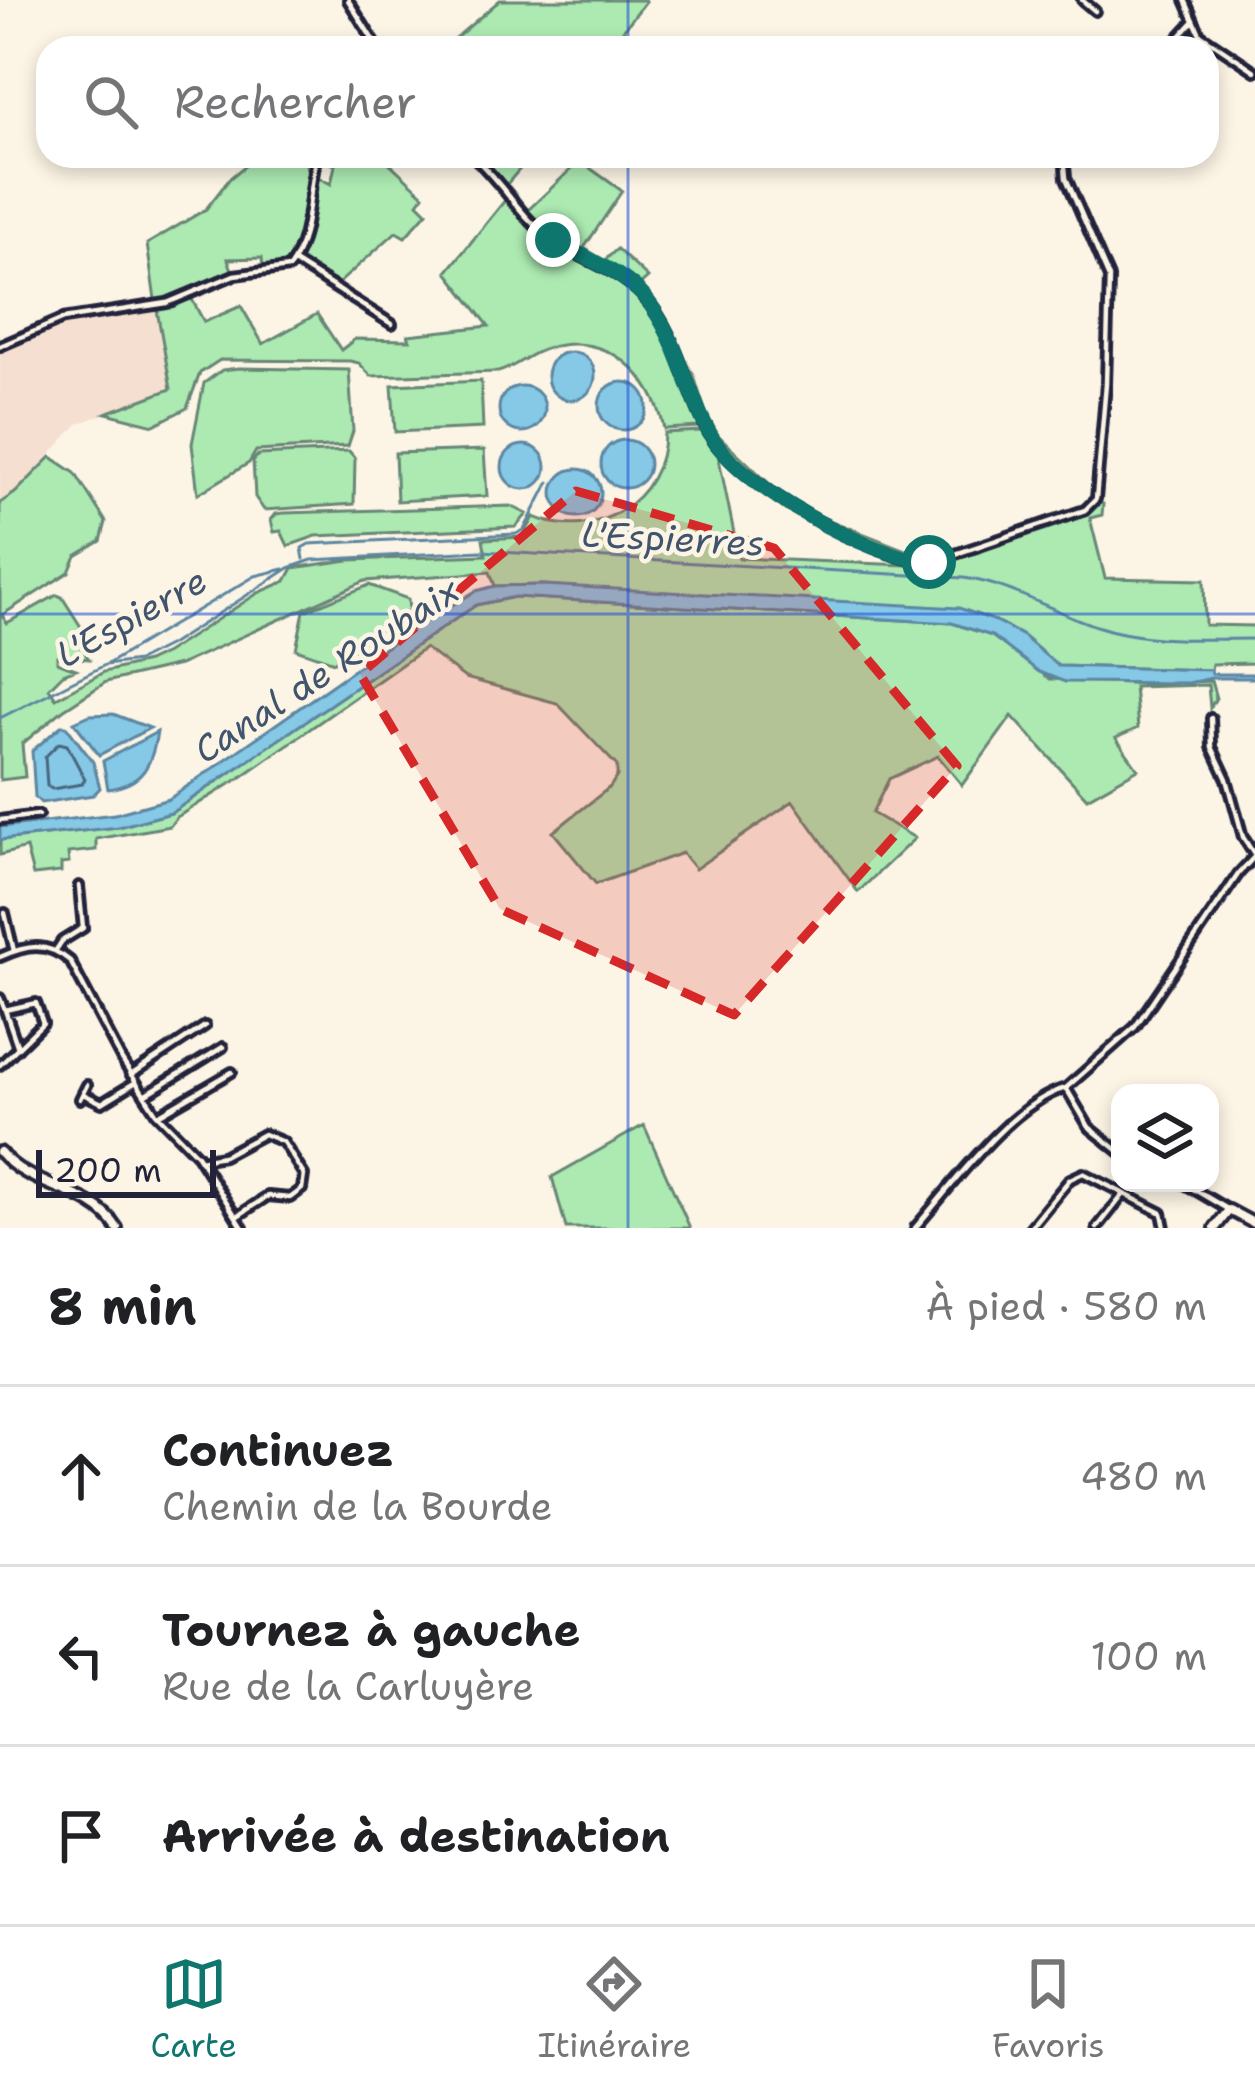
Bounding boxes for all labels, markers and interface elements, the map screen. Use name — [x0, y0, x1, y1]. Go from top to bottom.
search box — [36, 36, 1219, 168]
icon: search — [78, 69, 144, 135]
text: Rechercher — [174, 72, 417, 132]
route end — [526, 213, 580, 267]
water label: L'Espierres — [580, 509, 766, 568]
route start — [902, 535, 956, 589]
water label: L'Espierre — [47, 556, 215, 679]
water label: Canal de Roubaix — [184, 566, 469, 775]
map controls — [1111, 1084, 1219, 1192]
button: layers — [1111, 1084, 1219, 1192]
scale bar — [36, 1144, 216, 1197]
text: 200 m — [54, 1148, 162, 1193]
text: 8 min — [48, 1272, 197, 1340]
text: À pied · 580 m — [926, 1280, 1207, 1332]
text: Continuez — [162, 1420, 394, 1480]
icon: ahead — [48, 1443, 114, 1509]
text: 480 m — [1080, 1450, 1207, 1502]
text: Chemin de la Bourde — [162, 1480, 553, 1532]
text: Tournez à gauche — [162, 1600, 580, 1660]
icon: left — [48, 1623, 114, 1689]
text: 100 m — [1091, 1630, 1207, 1682]
text: Rue de la Carluyère — [162, 1660, 534, 1712]
icon: arrive — [48, 1803, 114, 1869]
text: Arrivée à destination — [162, 1806, 670, 1866]
tab: Carte — [150, 1951, 237, 2068]
tab: Itinéraire — [538, 1951, 691, 2068]
tab: Favoris — [992, 1951, 1105, 2068]

